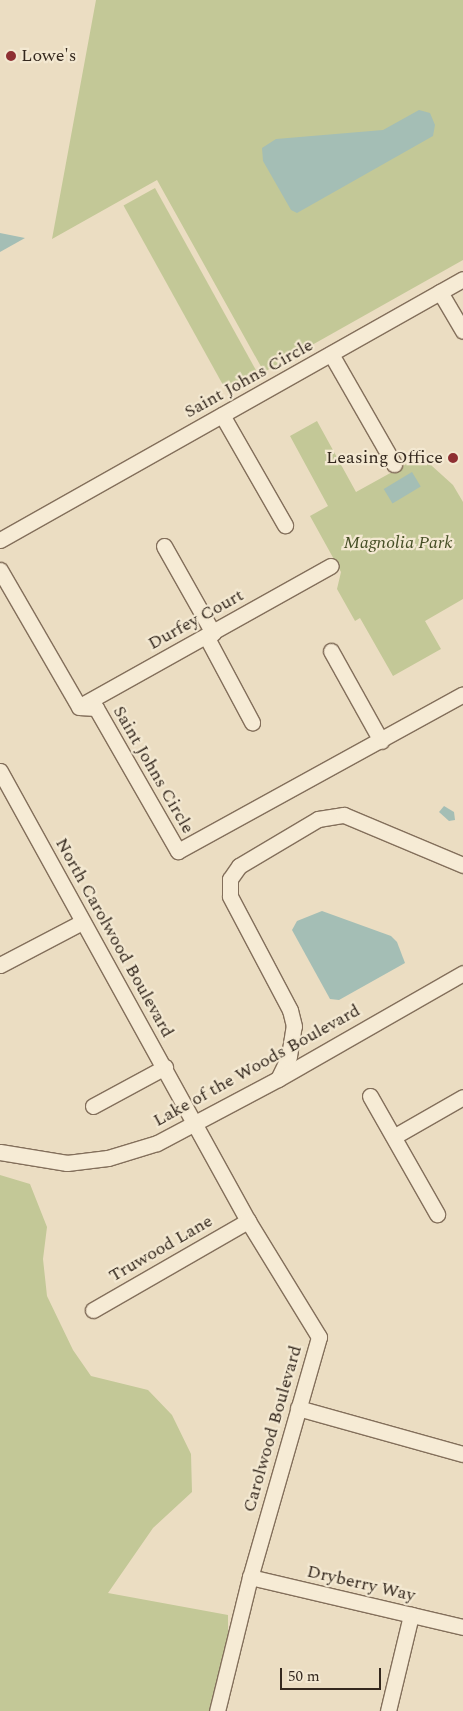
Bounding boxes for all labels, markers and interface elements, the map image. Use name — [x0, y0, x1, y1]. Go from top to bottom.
place label: Lowe's — [21, 45, 77, 67]
marker: Lowe's — [5, 50, 17, 62]
street label: Saint Johns Circle — [181, 335, 317, 423]
place label: Leasing Office — [326, 447, 443, 469]
marker: Leasing Office — [447, 452, 459, 464]
park label: Magnolia Park — [343, 532, 453, 554]
street label: Durfey Court — [145, 585, 247, 655]
street label: Saint Johns Circle — [108, 702, 198, 838]
street label: North Carolwood Boulevard — [50, 834, 178, 1042]
street label: Lake of the Woods Boulevard — [150, 1000, 364, 1132]
street label: Truwood Lane — [105, 1211, 217, 1287]
street label: Carolwood Boulevard — [239, 1343, 307, 1515]
street label: Dryberry Way — [305, 1561, 417, 1607]
scale bar — [283, 1658, 384, 1690]
text: 50 m — [288, 1665, 320, 1688]

